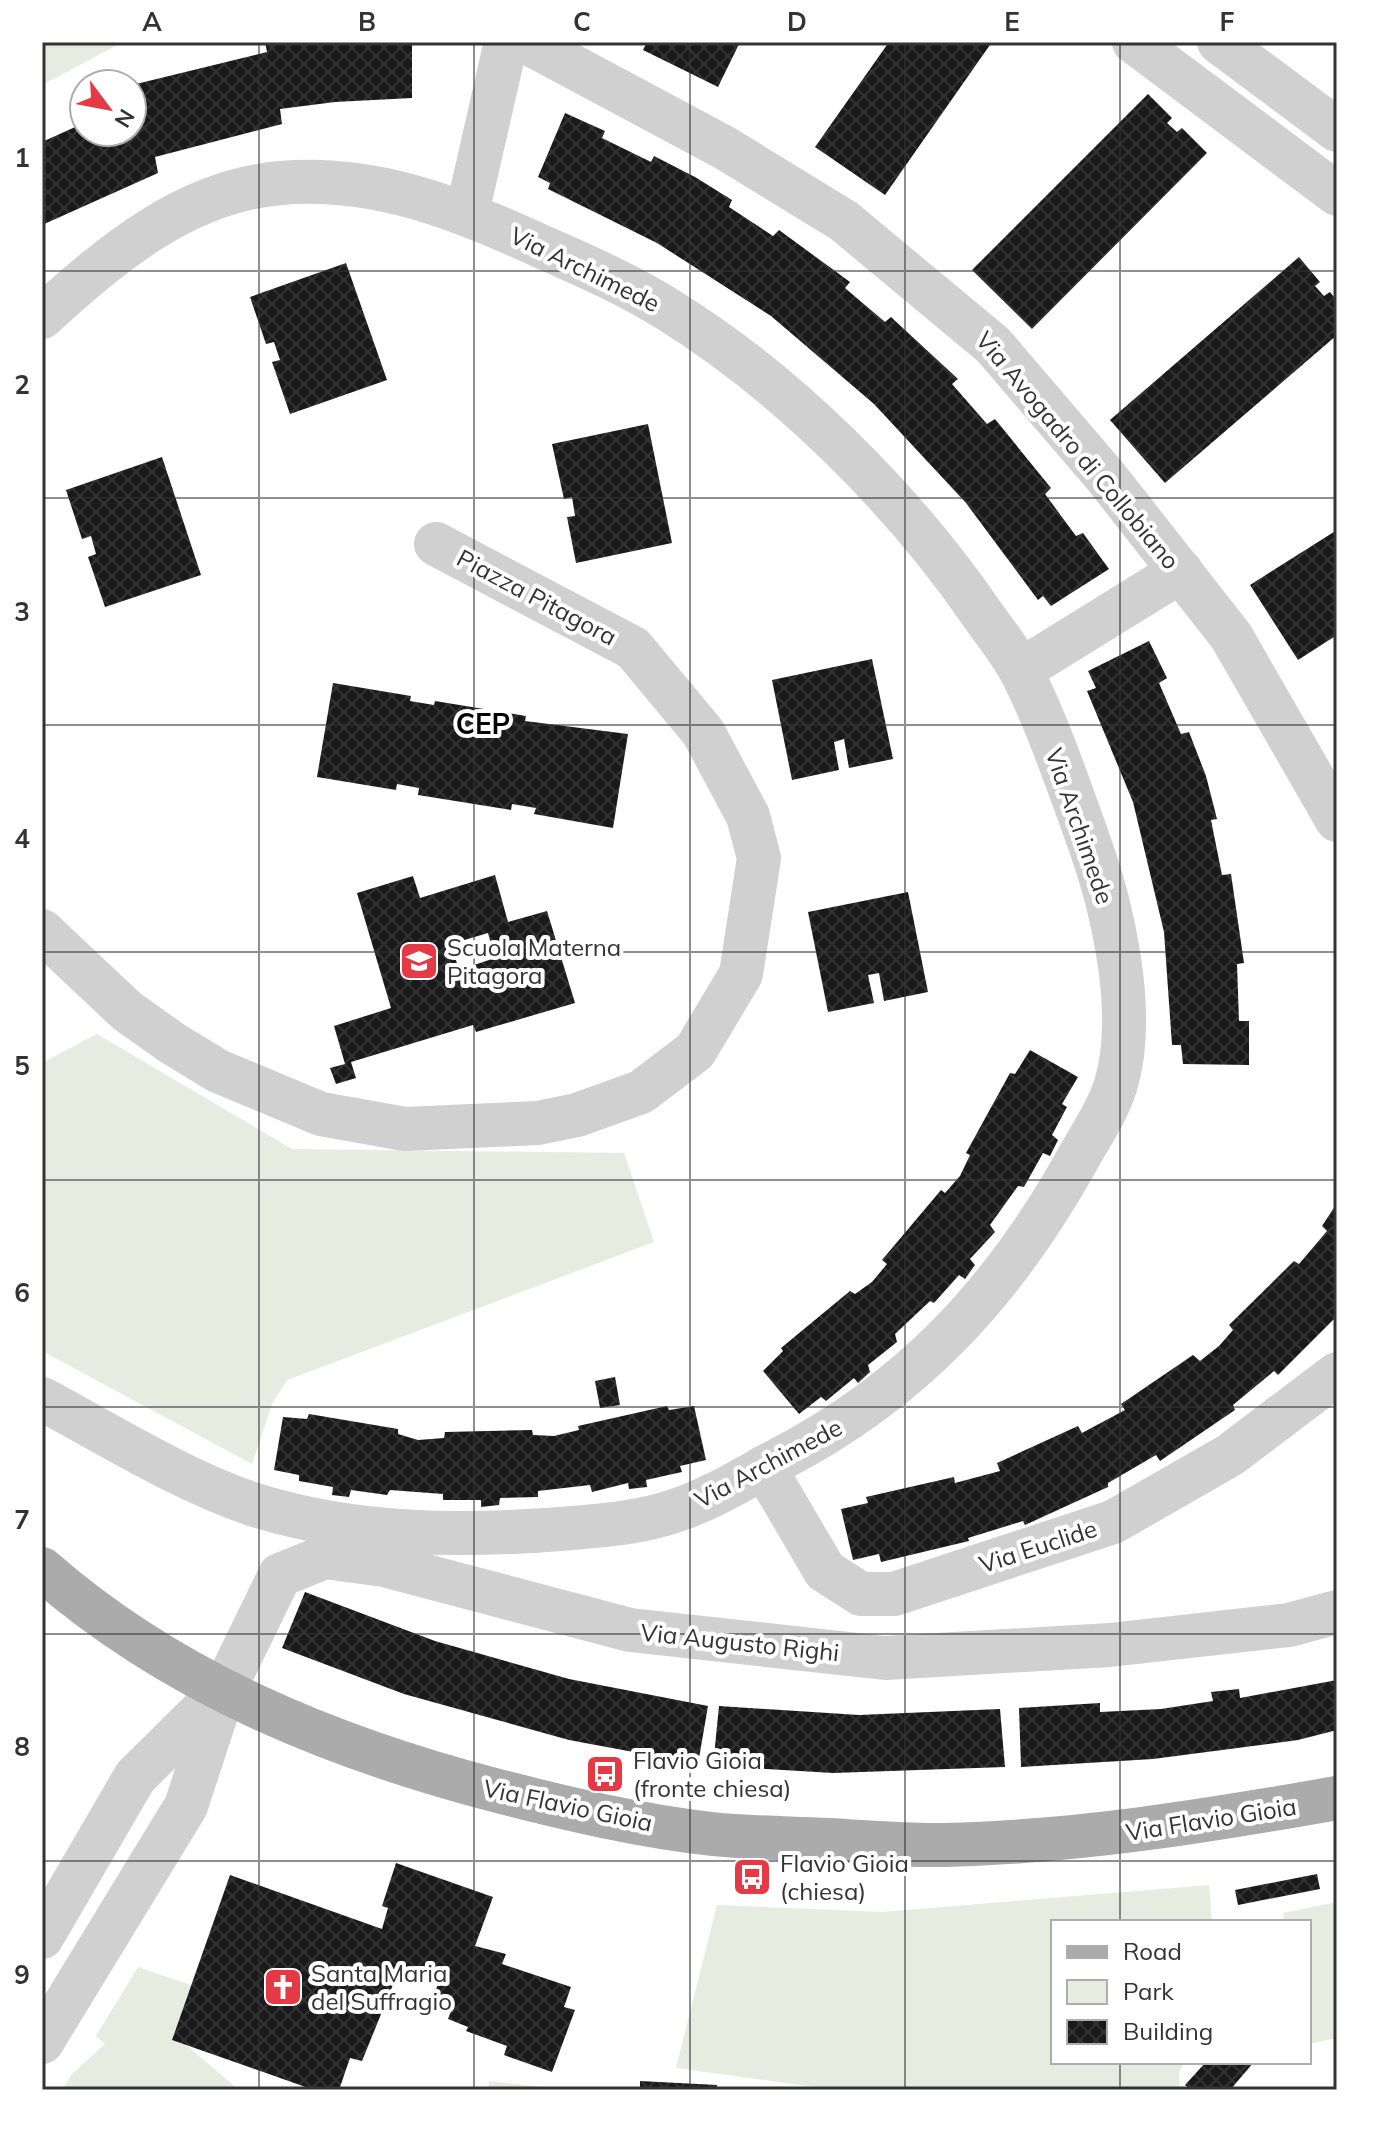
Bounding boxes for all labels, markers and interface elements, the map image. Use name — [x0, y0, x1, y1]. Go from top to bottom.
text: A — [142, 5, 162, 38]
text: B — [358, 5, 376, 38]
text: C — [573, 5, 591, 38]
text: D — [787, 5, 807, 38]
text: E — [1004, 5, 1020, 38]
text: F — [1220, 5, 1235, 38]
north arrow — [68, 68, 148, 148]
text: N — [109, 104, 141, 133]
text: 1 — [14, 141, 30, 174]
street label: Via Archimede — [505, 220, 665, 318]
street label: Via Avogadro di Collobiano — [970, 325, 1186, 575]
text: 2 — [14, 368, 30, 401]
street label: Piazza Pitagora — [452, 542, 622, 652]
text: 3 — [14, 595, 30, 628]
district label: CEP — [456, 706, 510, 741]
street label: Via Archimede — [1039, 744, 1121, 908]
text: 4 — [14, 822, 30, 855]
place label: Scuola Materna Pitagora — [447, 932, 621, 990]
school or university icon: Scuola Materna Pitagora — [398, 940, 440, 982]
text: 5 — [14, 1049, 30, 1082]
text: 6 — [14, 1276, 30, 1309]
street label: Via Archimede — [689, 1412, 847, 1514]
text: 7 — [14, 1503, 30, 1536]
street label: Via Euclide — [975, 1513, 1101, 1579]
street label: Via Augusto Righi — [639, 1617, 841, 1667]
text: 8 — [14, 1730, 30, 1763]
place label: Flavio Gioia (fronte chiesa) — [633, 1745, 791, 1803]
bus stop icon: Flavio Gioia (fronte chiesa) — [584, 1753, 626, 1795]
street label: Via Flavio Gioia — [481, 1772, 655, 1838]
street label: Via Flavio Gioia — [1124, 1791, 1298, 1847]
place label: Flavio Gioia (chiesa) — [780, 1848, 909, 1906]
bus stop icon: Flavio Gioia (chiesa) — [731, 1856, 773, 1898]
legend — [1051, 1920, 1311, 2064]
text: Road — [1123, 1936, 1182, 1966]
text: 9 — [14, 1958, 30, 1991]
place label: Santa Maria del Suffragio — [311, 1958, 452, 2016]
church icon: Santa Maria del Suffragio — [262, 1966, 304, 2008]
text: Park — [1123, 1976, 1174, 2006]
text: Building — [1123, 2016, 1213, 2046]

